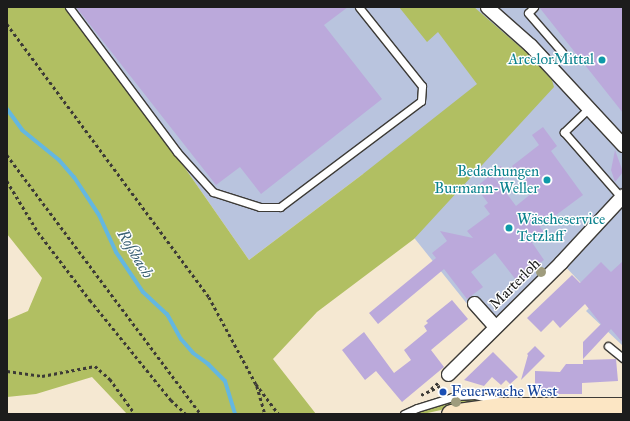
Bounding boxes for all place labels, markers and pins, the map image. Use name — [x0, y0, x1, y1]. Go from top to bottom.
place label: ArcelorMittal — [508, 51, 594, 69]
marker: ArcelorMittal — [597, 55, 607, 65]
place label: Bedachungen Burmann-Weller — [434, 162, 539, 197]
marker: Bedachungen Burmann-Weller — [542, 175, 552, 185]
place label: Wäscheservice Tetzlaff — [517, 210, 605, 245]
marker: Wäscheservice Tetzlaff — [504, 223, 514, 233]
place label: Feuerwache West — [451, 383, 558, 401]
marker: Feuerwache West — [438, 387, 448, 397]

